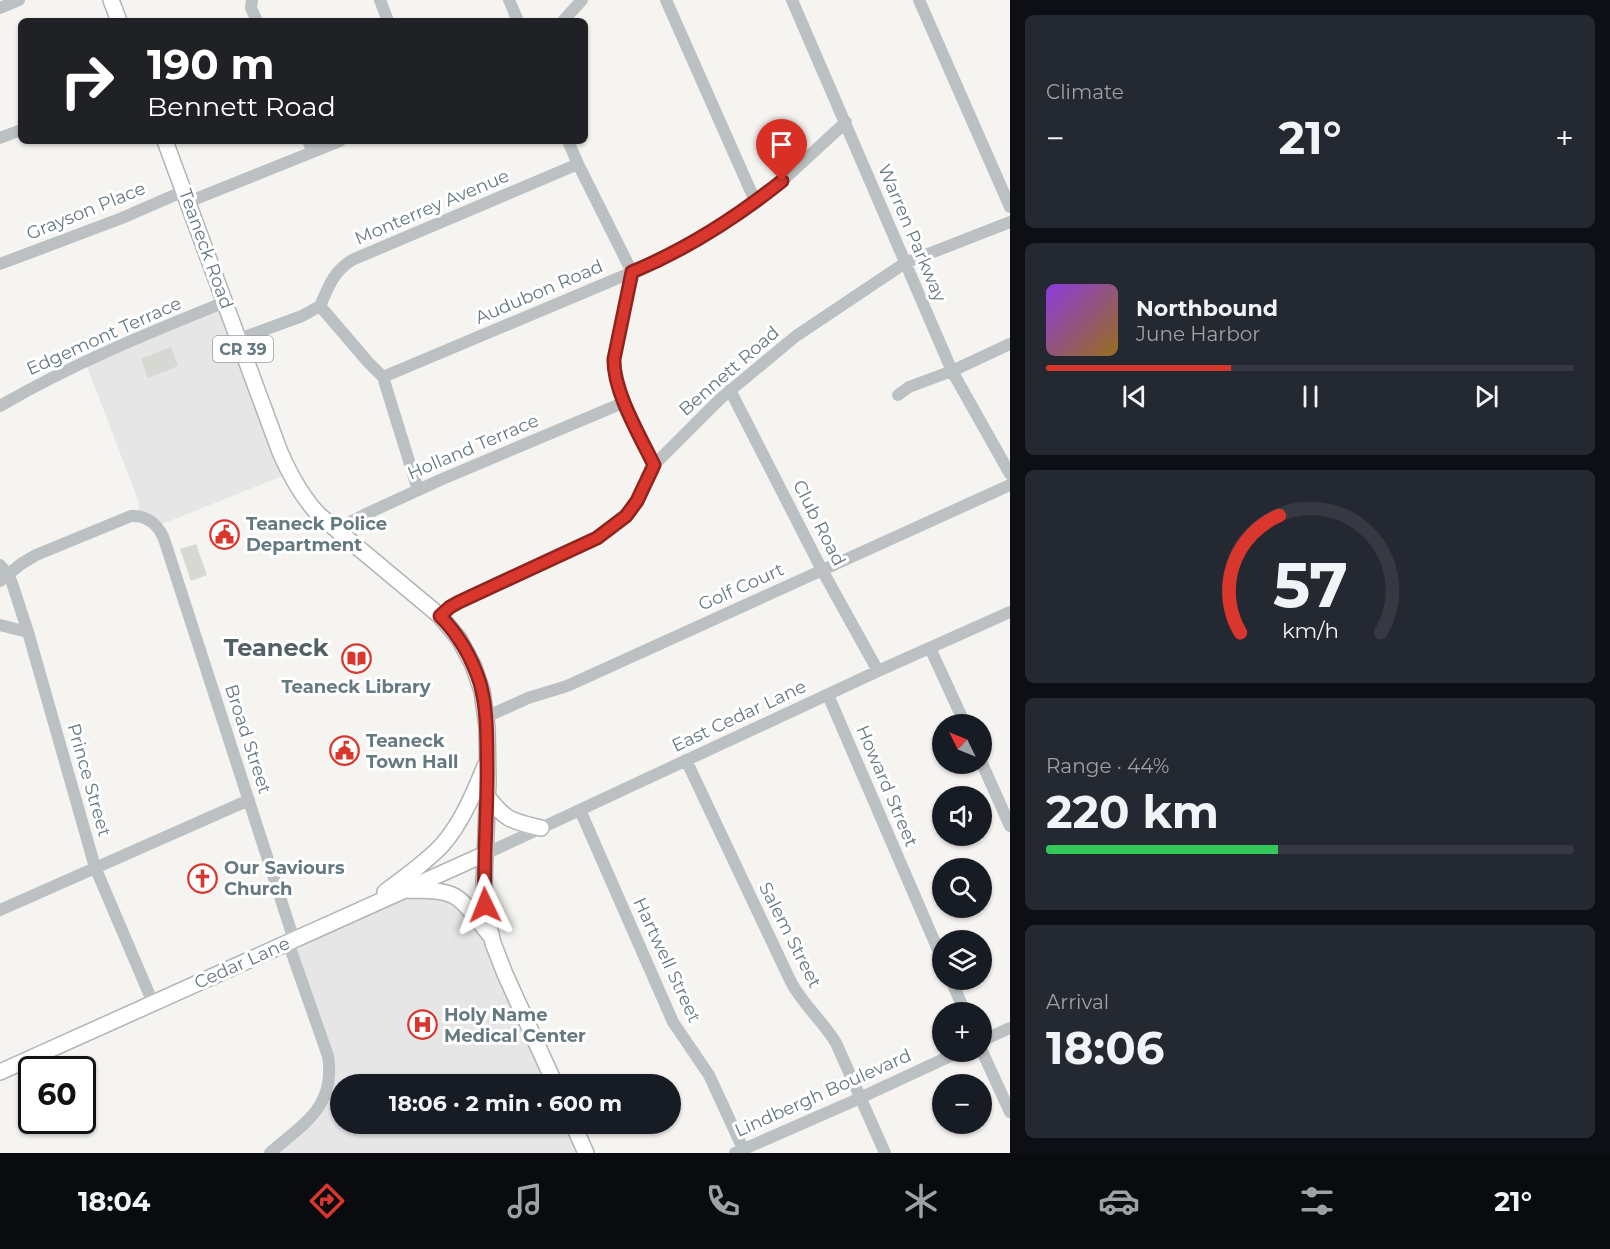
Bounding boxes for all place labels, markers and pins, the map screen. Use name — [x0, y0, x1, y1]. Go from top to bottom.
pin — [756, 119, 807, 181]
place label: Teaneck Police Department — [246, 513, 387, 556]
public building icon: Teaneck Police Department — [209, 518, 241, 550]
library icon: Teaneck Library — [340, 642, 372, 674]
place label: Teaneck Library — [281, 676, 431, 698]
place label: Teaneck Town Hall — [366, 730, 459, 773]
public building icon: Teaneck Town Hall — [329, 735, 361, 767]
place label: Our Saviours Church — [224, 857, 345, 900]
church icon: Our Saviours Church — [187, 862, 219, 894]
place label: Holy Name Medical Center — [444, 1004, 586, 1047]
hospital icon: Holy Name Medical Center — [407, 1009, 439, 1041]

